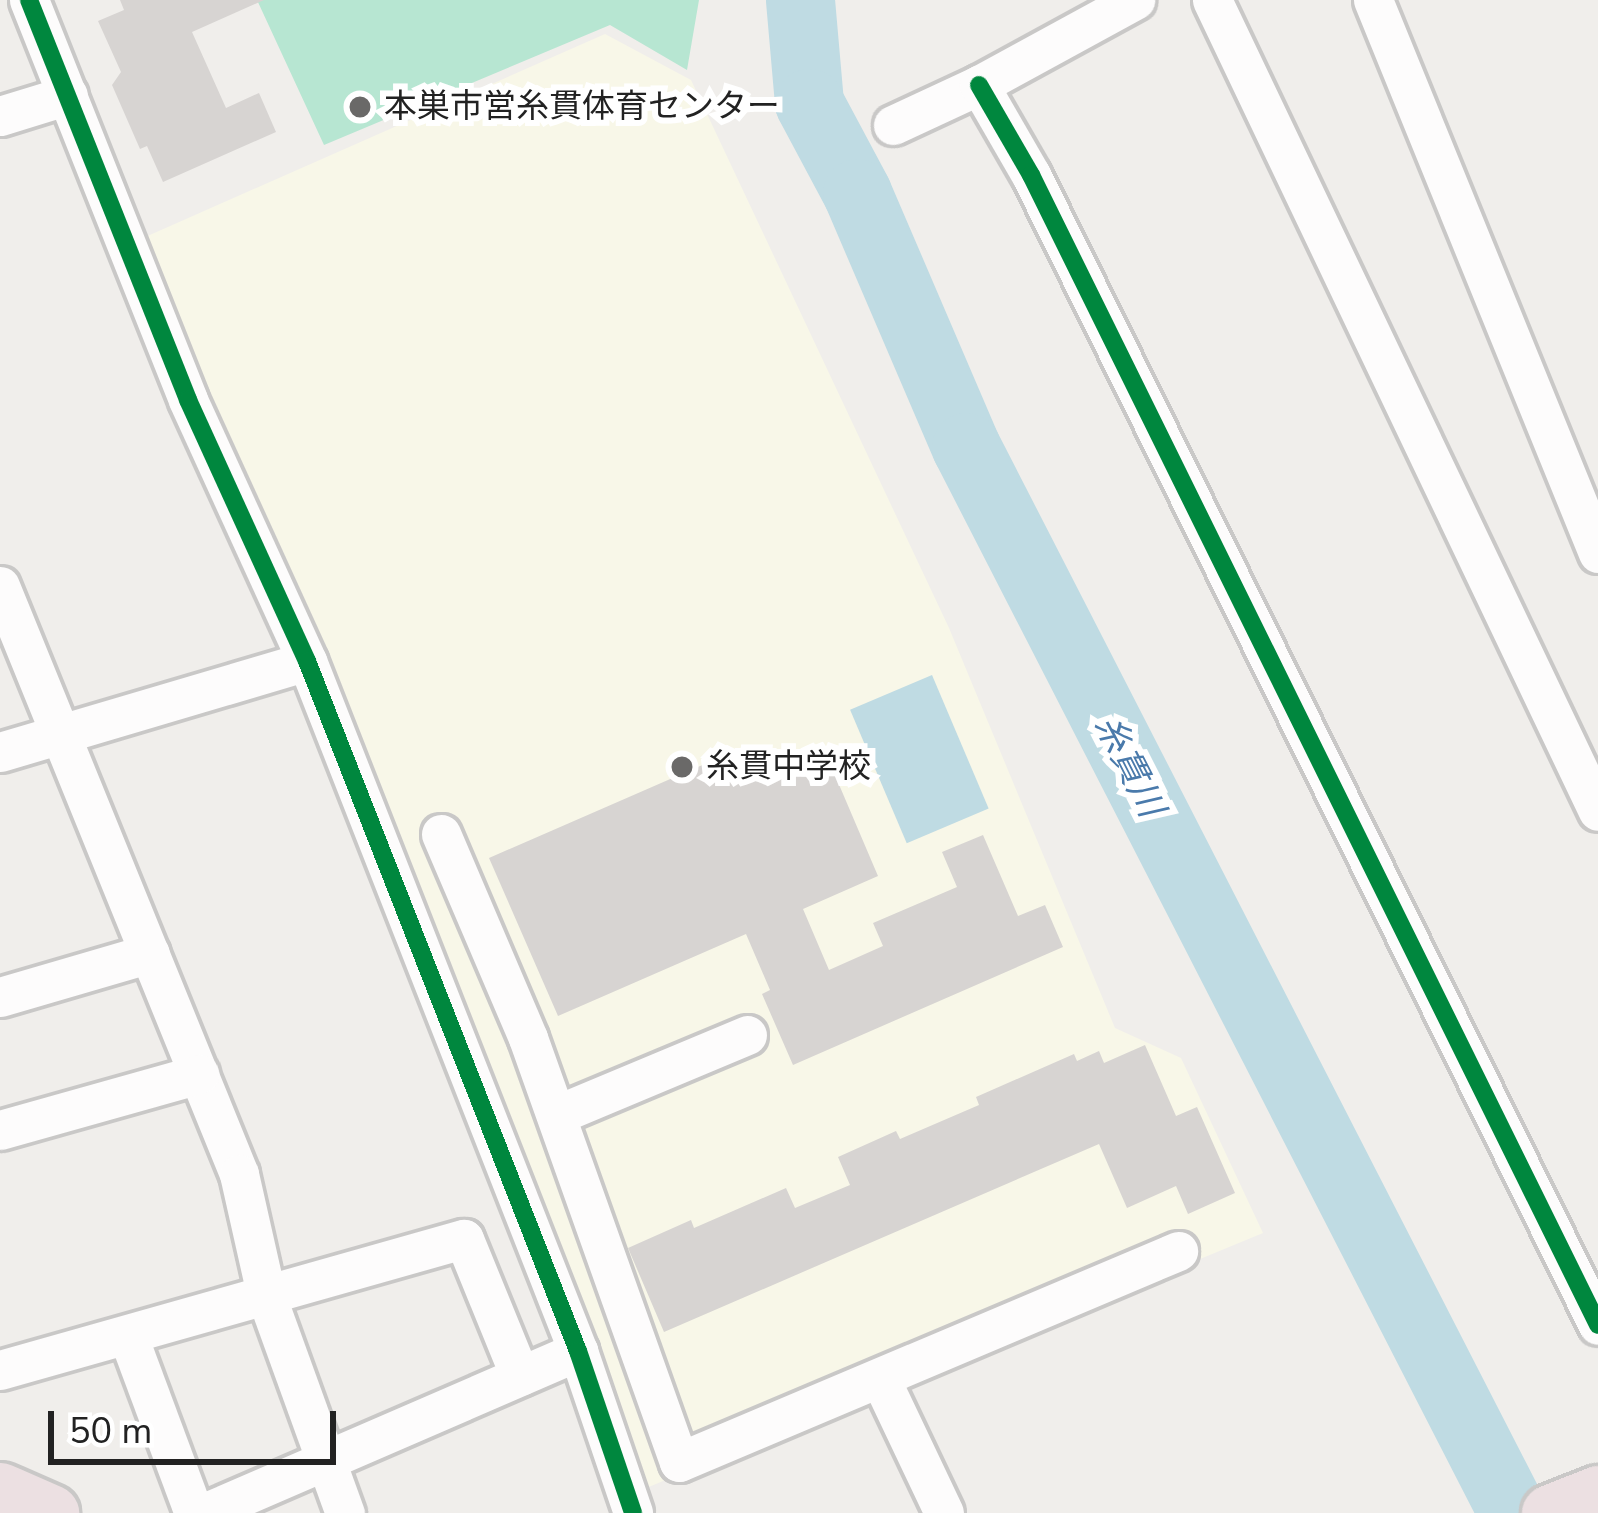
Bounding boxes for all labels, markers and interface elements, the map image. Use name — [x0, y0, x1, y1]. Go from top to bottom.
place label: 本巣市営糸貫体育センター — [384, 87, 780, 127]
marker: 本巣市営糸貫体育センター — [347, 94, 373, 120]
water label: 糸貫川 — [1085, 708, 1173, 824]
place label: 糸貫中学校 — [706, 747, 871, 787]
marker: 糸貫中学校 — [669, 754, 695, 780]
scale bar — [54, 1387, 342, 1461]
text: 50 m — [69, 1407, 152, 1456]

